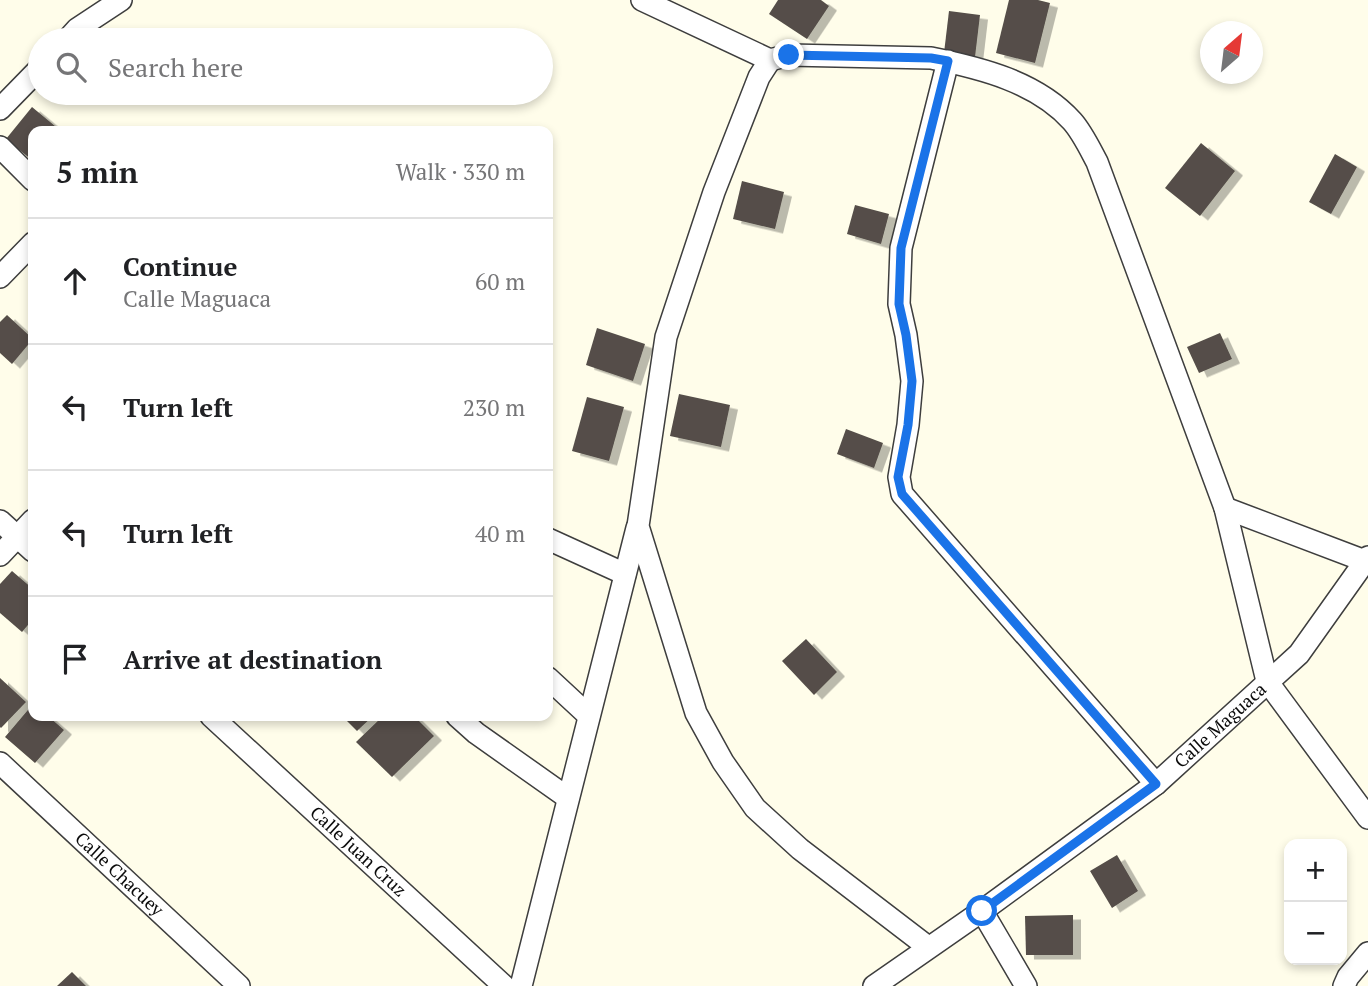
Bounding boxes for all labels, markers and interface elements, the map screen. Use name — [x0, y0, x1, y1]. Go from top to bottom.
north arrow — [1200, 21, 1263, 84]
search box — [28, 28, 553, 105]
route end — [773, 39, 804, 70]
icon: search — [52, 48, 90, 86]
text: Search here — [108, 50, 243, 84]
text: 5 min — [56, 152, 138, 192]
text: Walk · 330 m — [396, 156, 525, 187]
text: Continue — [123, 249, 237, 283]
icon: ahead — [56, 262, 94, 300]
text: 60 m — [475, 266, 525, 297]
text: Calle Maguaca — [123, 283, 271, 314]
icon: left — [56, 388, 94, 426]
text: Turn left — [123, 390, 233, 424]
text: 230 m — [463, 392, 525, 423]
icon: left — [56, 514, 94, 552]
text: Turn left — [123, 516, 233, 550]
text: 40 m — [475, 518, 525, 549]
icon: arrive — [56, 640, 94, 678]
text: Arrive at destination — [123, 642, 382, 676]
street label: Calle Maguaca — [1169, 677, 1271, 773]
street label: Calle Juan Cruz — [305, 800, 412, 901]
street label: Calle Chacuey — [70, 826, 170, 921]
map controls — [1284, 839, 1347, 965]
button: + — [1284, 839, 1347, 902]
route start — [966, 895, 997, 926]
button: − — [1284, 902, 1347, 965]

